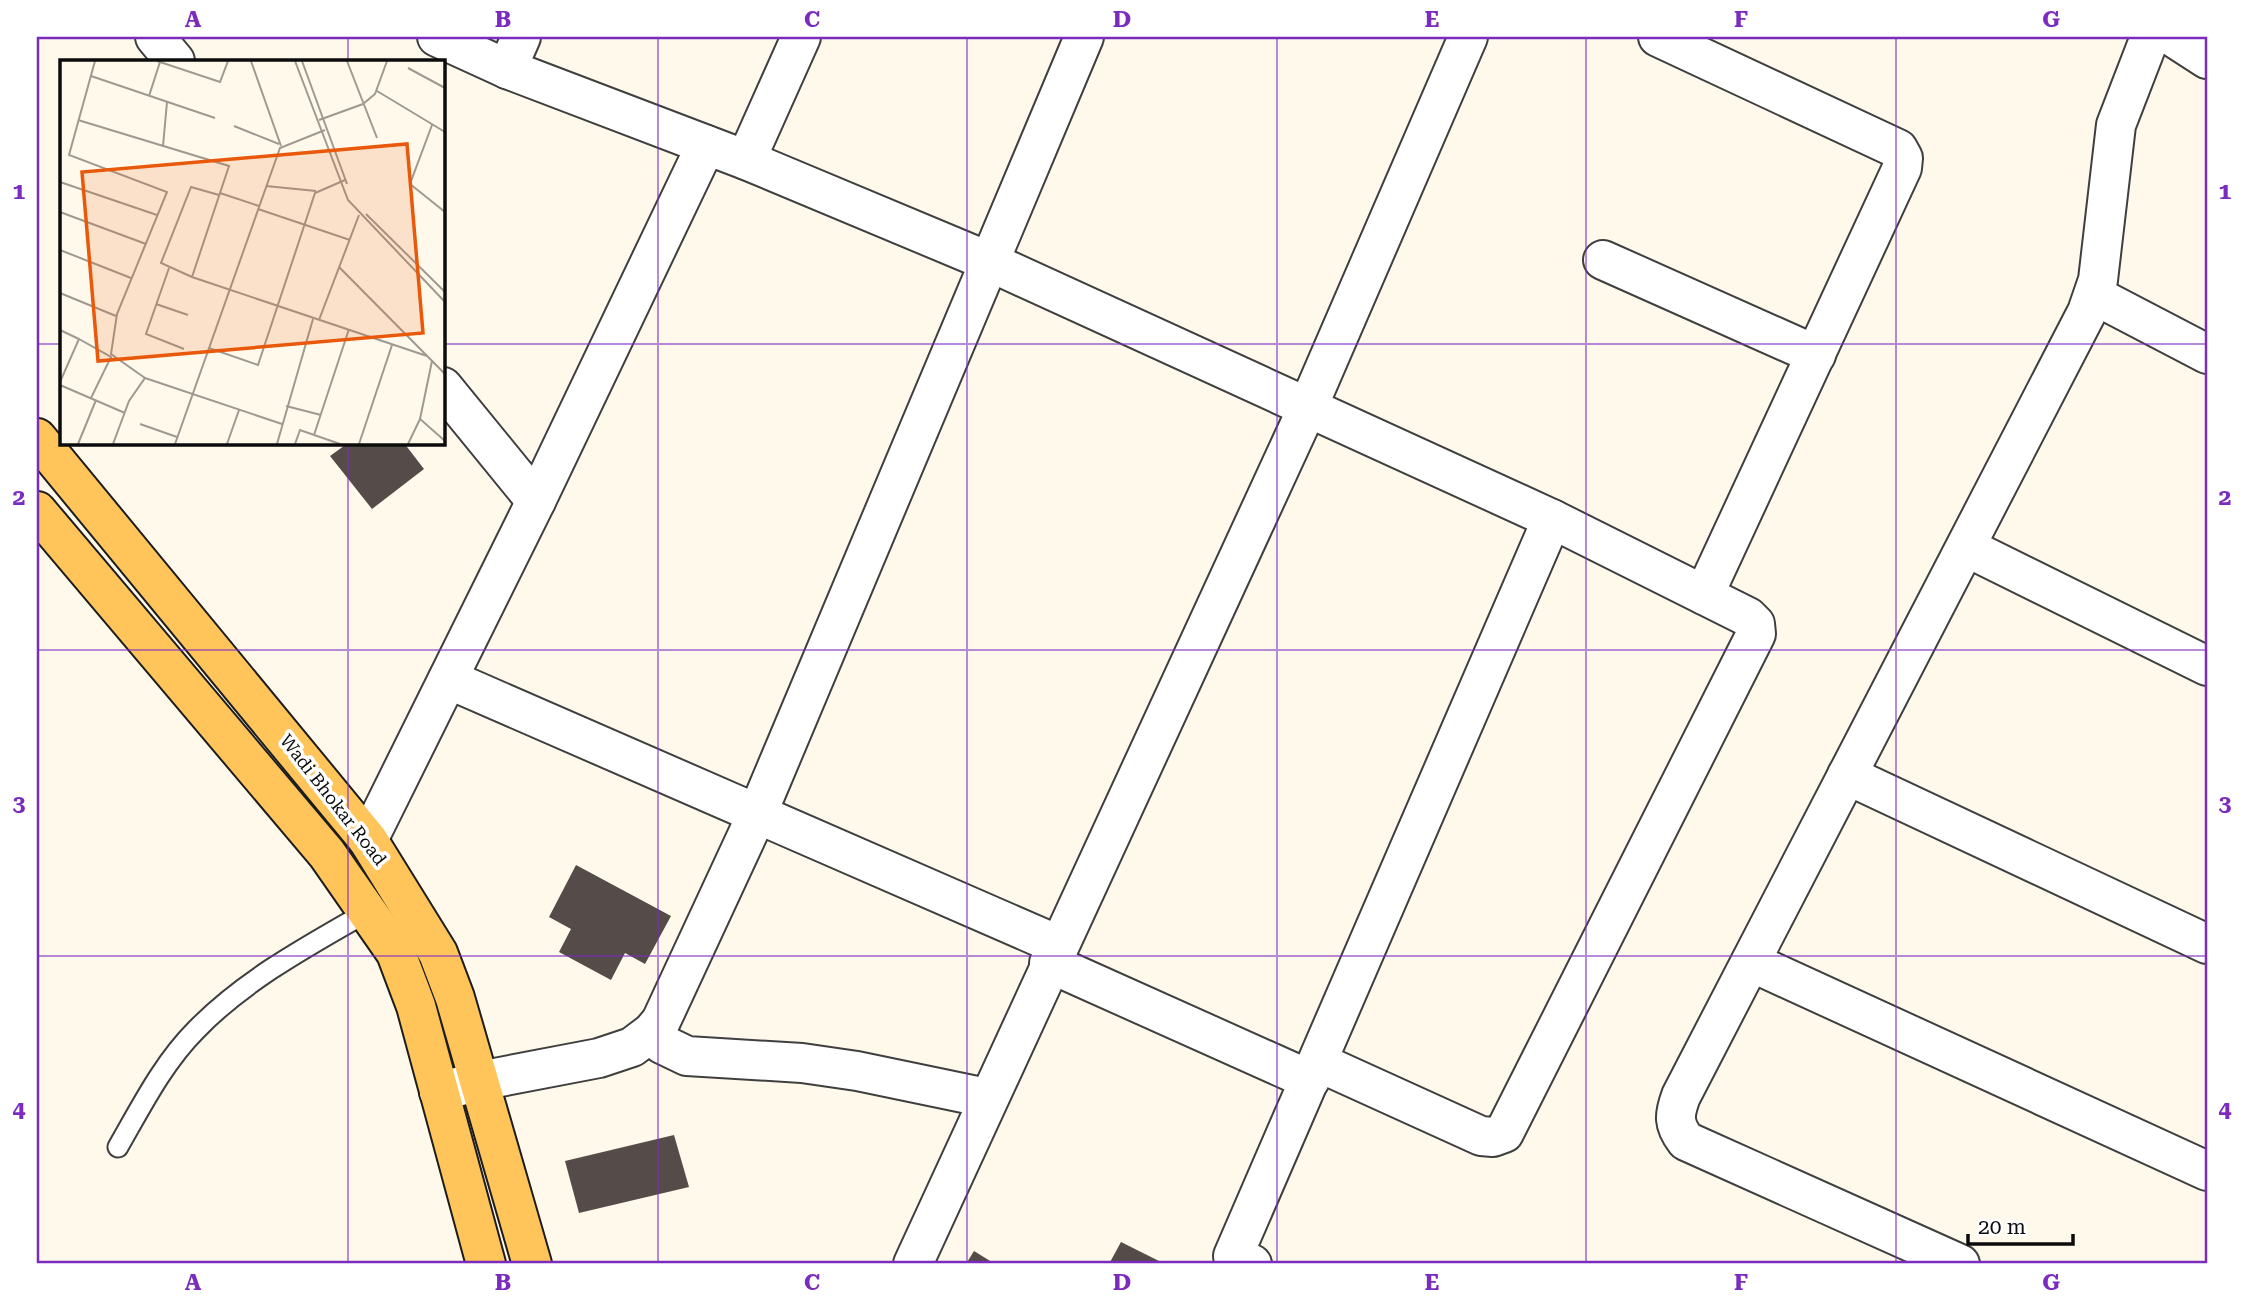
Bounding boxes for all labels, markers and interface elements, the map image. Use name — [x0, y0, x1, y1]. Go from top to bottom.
text: A — [185, 6, 202, 33]
text: B — [495, 6, 511, 33]
text: C — [804, 6, 820, 33]
text: D — [1113, 6, 1131, 33]
text: E — [1425, 6, 1439, 33]
text: F — [1734, 6, 1748, 33]
text: G — [2042, 6, 2060, 33]
inset map — [60, 60, 444, 444]
text: 1 — [13, 178, 26, 205]
text: 1 — [2219, 178, 2232, 205]
text: 2 — [13, 484, 25, 511]
text: 2 — [2219, 484, 2231, 511]
street label: Wadi Bhokar Road — [276, 730, 391, 870]
text: 3 — [13, 790, 26, 817]
text: 3 — [2219, 790, 2232, 817]
text: 4 — [13, 1096, 26, 1123]
text: 4 — [2219, 1096, 2232, 1123]
scale bar — [1968, 1203, 2072, 1247]
text: 20 m — [1978, 1215, 2026, 1239]
text: A — [185, 1269, 202, 1296]
text: B — [495, 1269, 511, 1296]
text: C — [804, 1269, 820, 1296]
text: D — [1113, 1269, 1131, 1296]
text: E — [1425, 1269, 1439, 1296]
text: F — [1734, 1269, 1748, 1296]
text: G — [2042, 1269, 2060, 1296]

